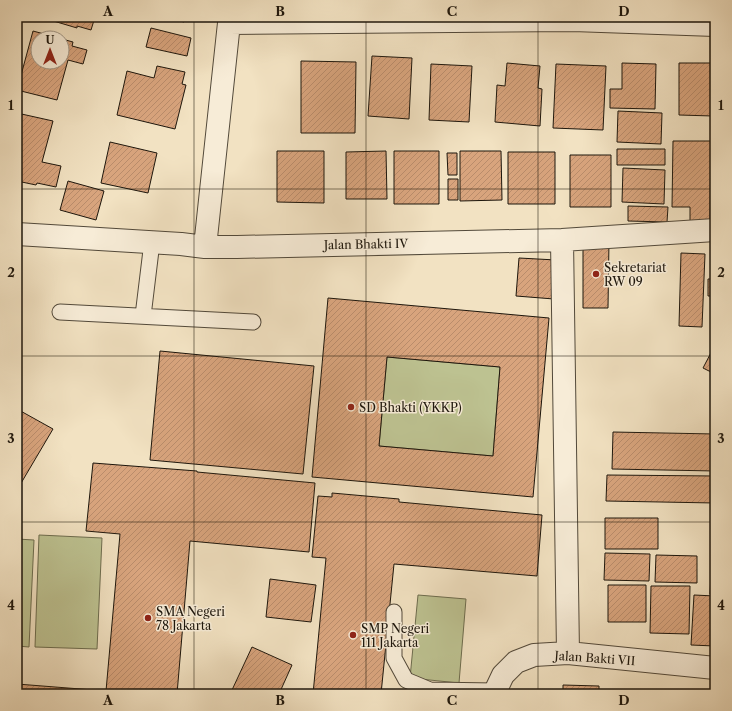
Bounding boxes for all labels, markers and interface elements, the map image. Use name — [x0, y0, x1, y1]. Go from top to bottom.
text: A — [102, 3, 114, 19]
text: B — [275, 3, 285, 19]
text: C — [447, 3, 457, 19]
text: D — [618, 3, 630, 19]
north arrow — [30, 30, 70, 70]
text: U — [46, 33, 55, 47]
text: 1 — [8, 97, 14, 113]
text: 1 — [718, 97, 724, 113]
street label: Jalan Bhakti IV — [322, 236, 409, 252]
place label: Sekretariat RW 09 — [604, 260, 667, 289]
text: 2 — [7, 264, 15, 280]
text: 2 — [717, 264, 725, 280]
marker: Sekretariat RW 09 — [591, 269, 601, 279]
place label: SD Bhakti (YKKP) — [359, 400, 462, 415]
marker: SD Bhakti (YKKP) — [346, 402, 356, 412]
text: 3 — [7, 430, 15, 446]
text: 3 — [717, 430, 725, 446]
text: 4 — [7, 597, 15, 613]
text: 4 — [717, 597, 725, 613]
place label: SMA Negeri 78 Jakarta — [156, 604, 225, 633]
marker: SMA Negeri 78 Jakarta — [143, 613, 153, 623]
place label: SMP Negeri 111 Jakarta — [361, 621, 430, 650]
marker: SMP Negeri 111 Jakarta — [348, 630, 358, 640]
street label: Jalan Bakti VII — [552, 648, 636, 668]
text: A — [102, 692, 114, 708]
text: B — [275, 692, 285, 708]
text: C — [447, 692, 457, 708]
text: D — [618, 692, 630, 708]

